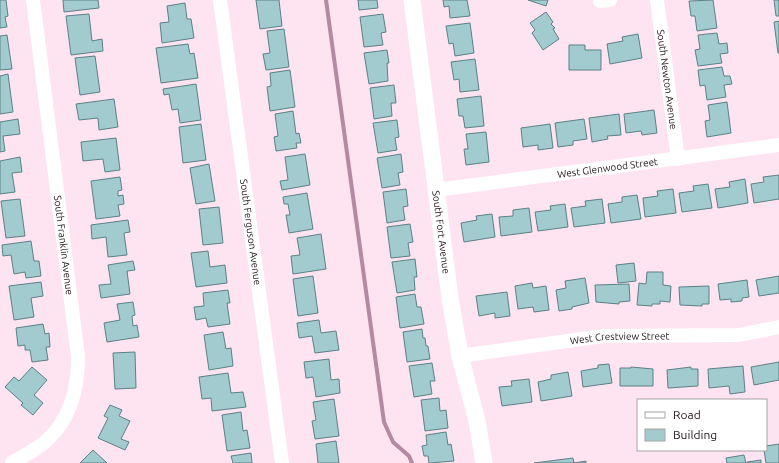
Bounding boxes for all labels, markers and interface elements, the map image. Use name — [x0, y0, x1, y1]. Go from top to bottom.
street label: South Newton Avenue — [655, 29, 679, 130]
street label: West Glenwood Street — [557, 156, 659, 180]
street label: South Ferguson Avenue — [238, 178, 263, 286]
street label: South Fort Avenue — [430, 190, 452, 274]
street label: South Franklin Avenue — [52, 195, 75, 295]
street label: West Crestview Street — [569, 331, 670, 347]
legend — [637, 399, 767, 451]
text: Road — [673, 408, 701, 421]
text: Building — [673, 428, 717, 441]

